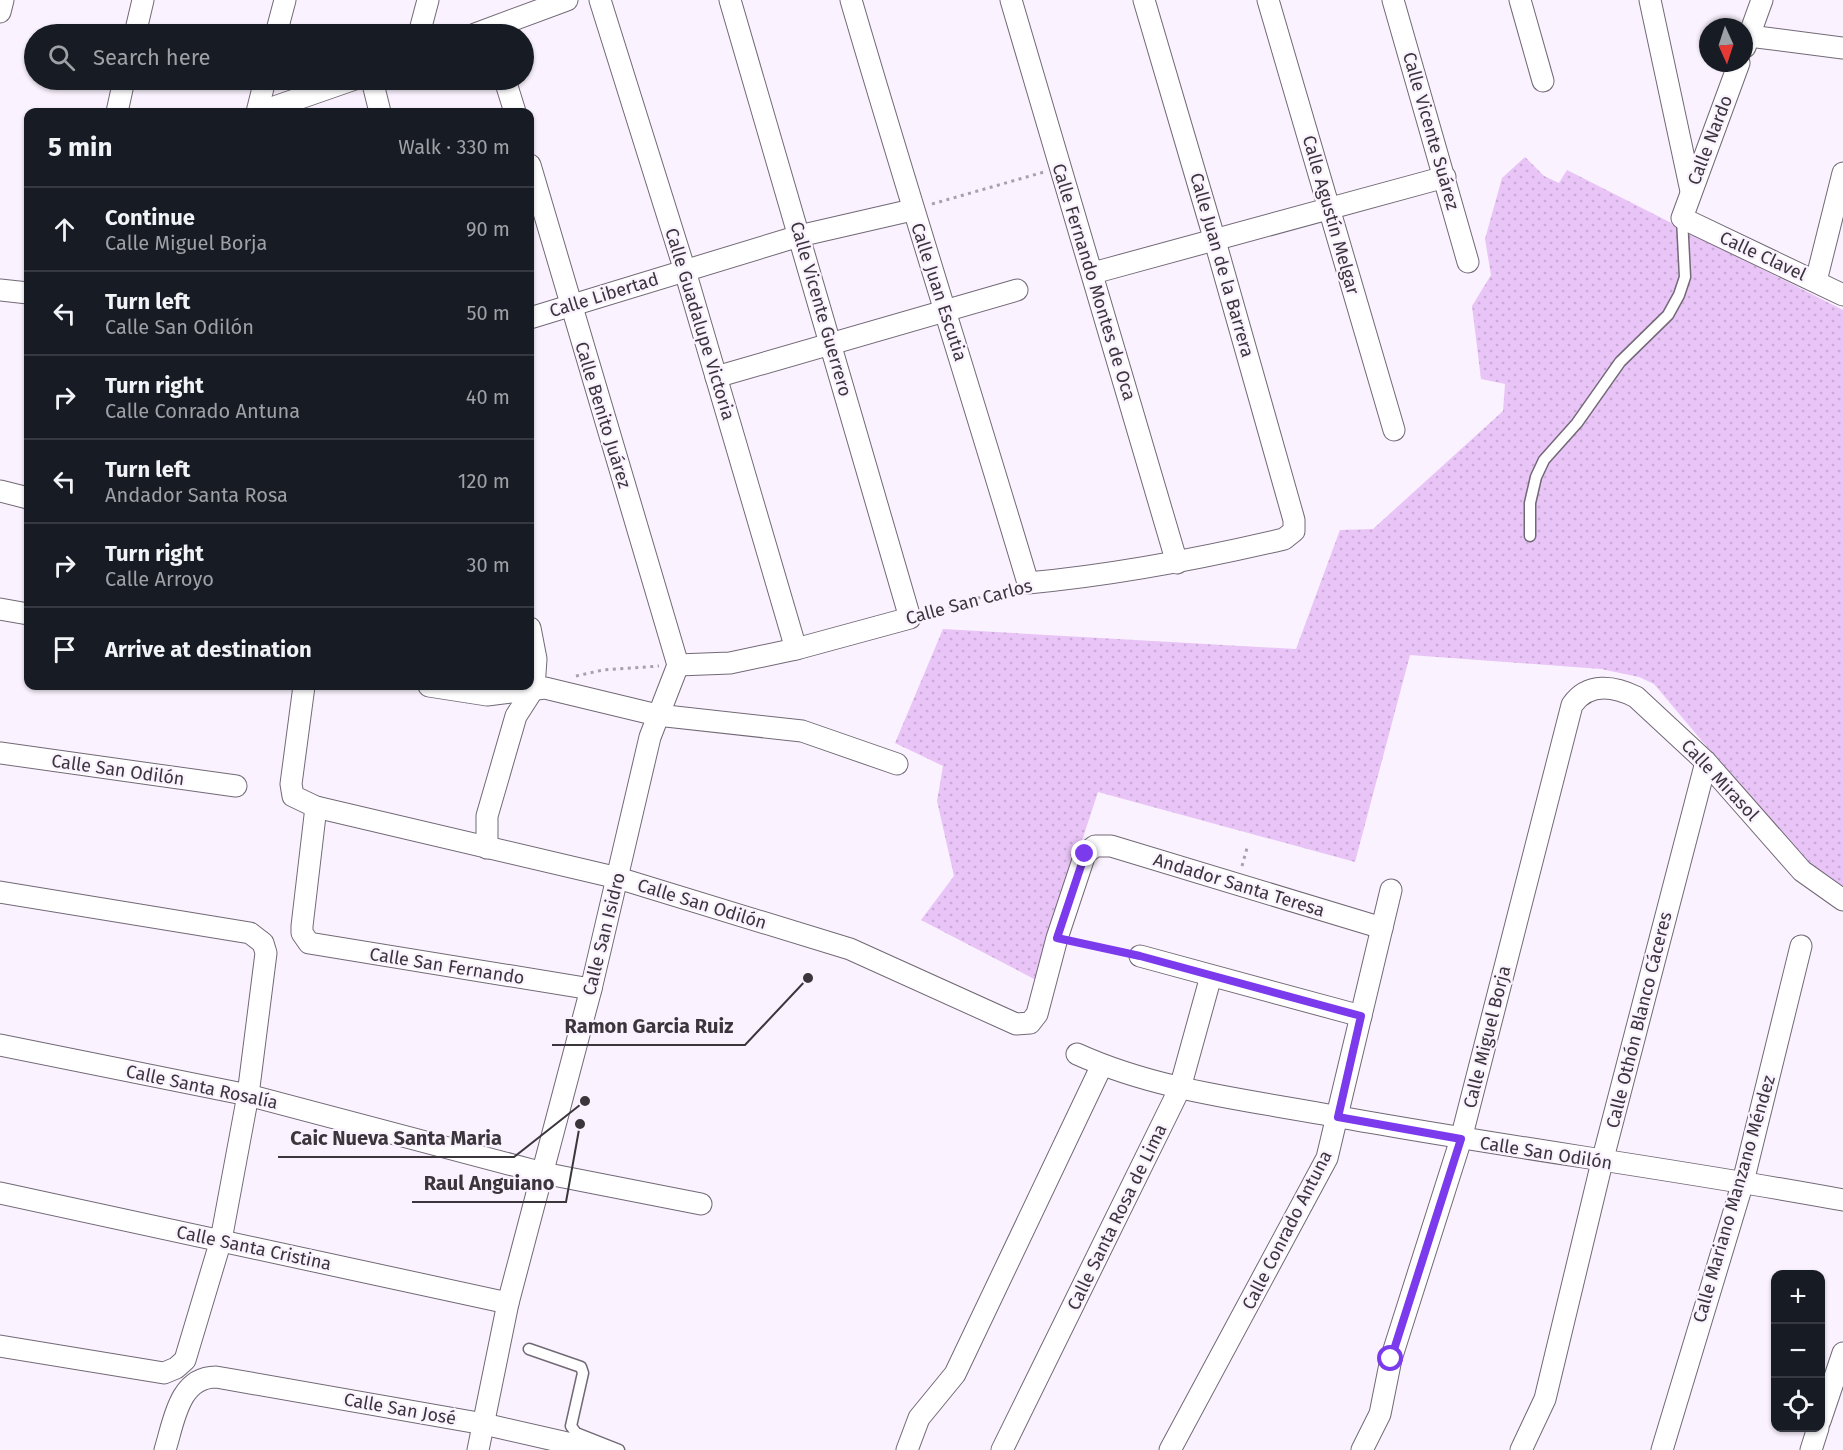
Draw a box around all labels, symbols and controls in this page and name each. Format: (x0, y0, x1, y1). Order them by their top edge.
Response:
north arrow (1699, 18, 1753, 72)
search box (24, 24, 534, 90)
icon: search (45, 41, 78, 74)
text: Search here (93, 44, 211, 71)
street label: Calle Vicente Suárez (1398, 50, 1464, 213)
street label: Calle Nardo (1683, 92, 1737, 188)
text: 5 min (48, 132, 112, 163)
street label: Calle Agustín Melgar (1298, 133, 1364, 297)
text: Walk · 330 m (398, 135, 510, 159)
street label: Calle Fernando Montes de Oca (1047, 161, 1141, 403)
street label: Calle Juan de la Barrera (1185, 170, 1259, 360)
text: Continue (105, 204, 195, 231)
icon: ahead (48, 213, 81, 246)
text: 90 m (466, 217, 510, 241)
street label: Calle Vicente Guerrero (786, 219, 856, 399)
street label: Calle Juan Escutia (906, 220, 972, 364)
street label: Calle Guadalupe Victoria (660, 225, 740, 423)
street label: Calle Clavel (1716, 226, 1810, 286)
text: Calle Miguel Borja (105, 231, 267, 255)
street label: Calle Libertad (547, 268, 661, 322)
text: Turn left (105, 288, 190, 315)
icon: left (48, 297, 81, 330)
text: 50 m (466, 301, 510, 325)
text: Calle San Odilón (105, 315, 254, 339)
street label: Calle Benito Juárez (570, 339, 636, 491)
text: Turn right (105, 372, 204, 399)
icon: right (48, 381, 81, 414)
text: 40 m (466, 385, 510, 409)
text: Calle Conrado Antuna (105, 399, 300, 423)
text: Turn left (105, 456, 190, 483)
icon: left (48, 465, 81, 498)
text: 120 m (458, 469, 510, 493)
text: Andador Santa Rosa (105, 483, 288, 507)
text: Turn right (105, 540, 204, 567)
icon: right (48, 549, 81, 582)
text: 30 m (466, 553, 510, 577)
text: Calle Arroyo (105, 567, 214, 591)
street label: Calle San Carlos (903, 575, 1035, 629)
icon: arrive (48, 633, 81, 666)
text: Arrive at destination (105, 636, 312, 663)
street label: Calle Mirasol (1677, 735, 1763, 825)
street label: Calle San Odilón (50, 750, 186, 790)
route end (1071, 840, 1097, 866)
street label: Andador Santa Teresa (1151, 848, 1327, 922)
street label: Calle San Isidro (578, 870, 630, 998)
street label: Calle San Odilón (635, 874, 769, 934)
street label: Calle Othón Blanco Cáceres (1601, 910, 1677, 1130)
street label: Calle San Fernando (368, 943, 526, 989)
street label: Calle Miguel Borja (1459, 963, 1515, 1111)
callout: Ramon Garcia Ruiz (552, 1007, 745, 1045)
text: Ramon Garcia Ruiz (565, 1014, 733, 1038)
street label: Calle Santa Rosalía (124, 1060, 280, 1114)
street label: Calle Mariano Manzano Méndez (1688, 1073, 1780, 1325)
callout: Caic Nueva Santa Maria (278, 1119, 514, 1157)
street label: Calle Santa Rosa de Lima (1062, 1120, 1172, 1314)
text: Caic Nueva Santa Maria (290, 1126, 502, 1150)
street label: Calle San Odilón (1478, 1132, 1614, 1174)
street label: Calle Conrado Antuna (1237, 1147, 1337, 1313)
callout: Raul Anguiano (412, 1164, 566, 1202)
text: Raul Anguiano (424, 1171, 555, 1195)
street label: Calle Santa Cristina (175, 1221, 333, 1275)
map controls (1771, 1270, 1825, 1432)
button: + (1771, 1270, 1825, 1324)
button: − (1771, 1324, 1825, 1378)
route start (1377, 1345, 1403, 1371)
button: locate (1771, 1378, 1825, 1432)
street label: Calle San José (342, 1388, 458, 1430)

